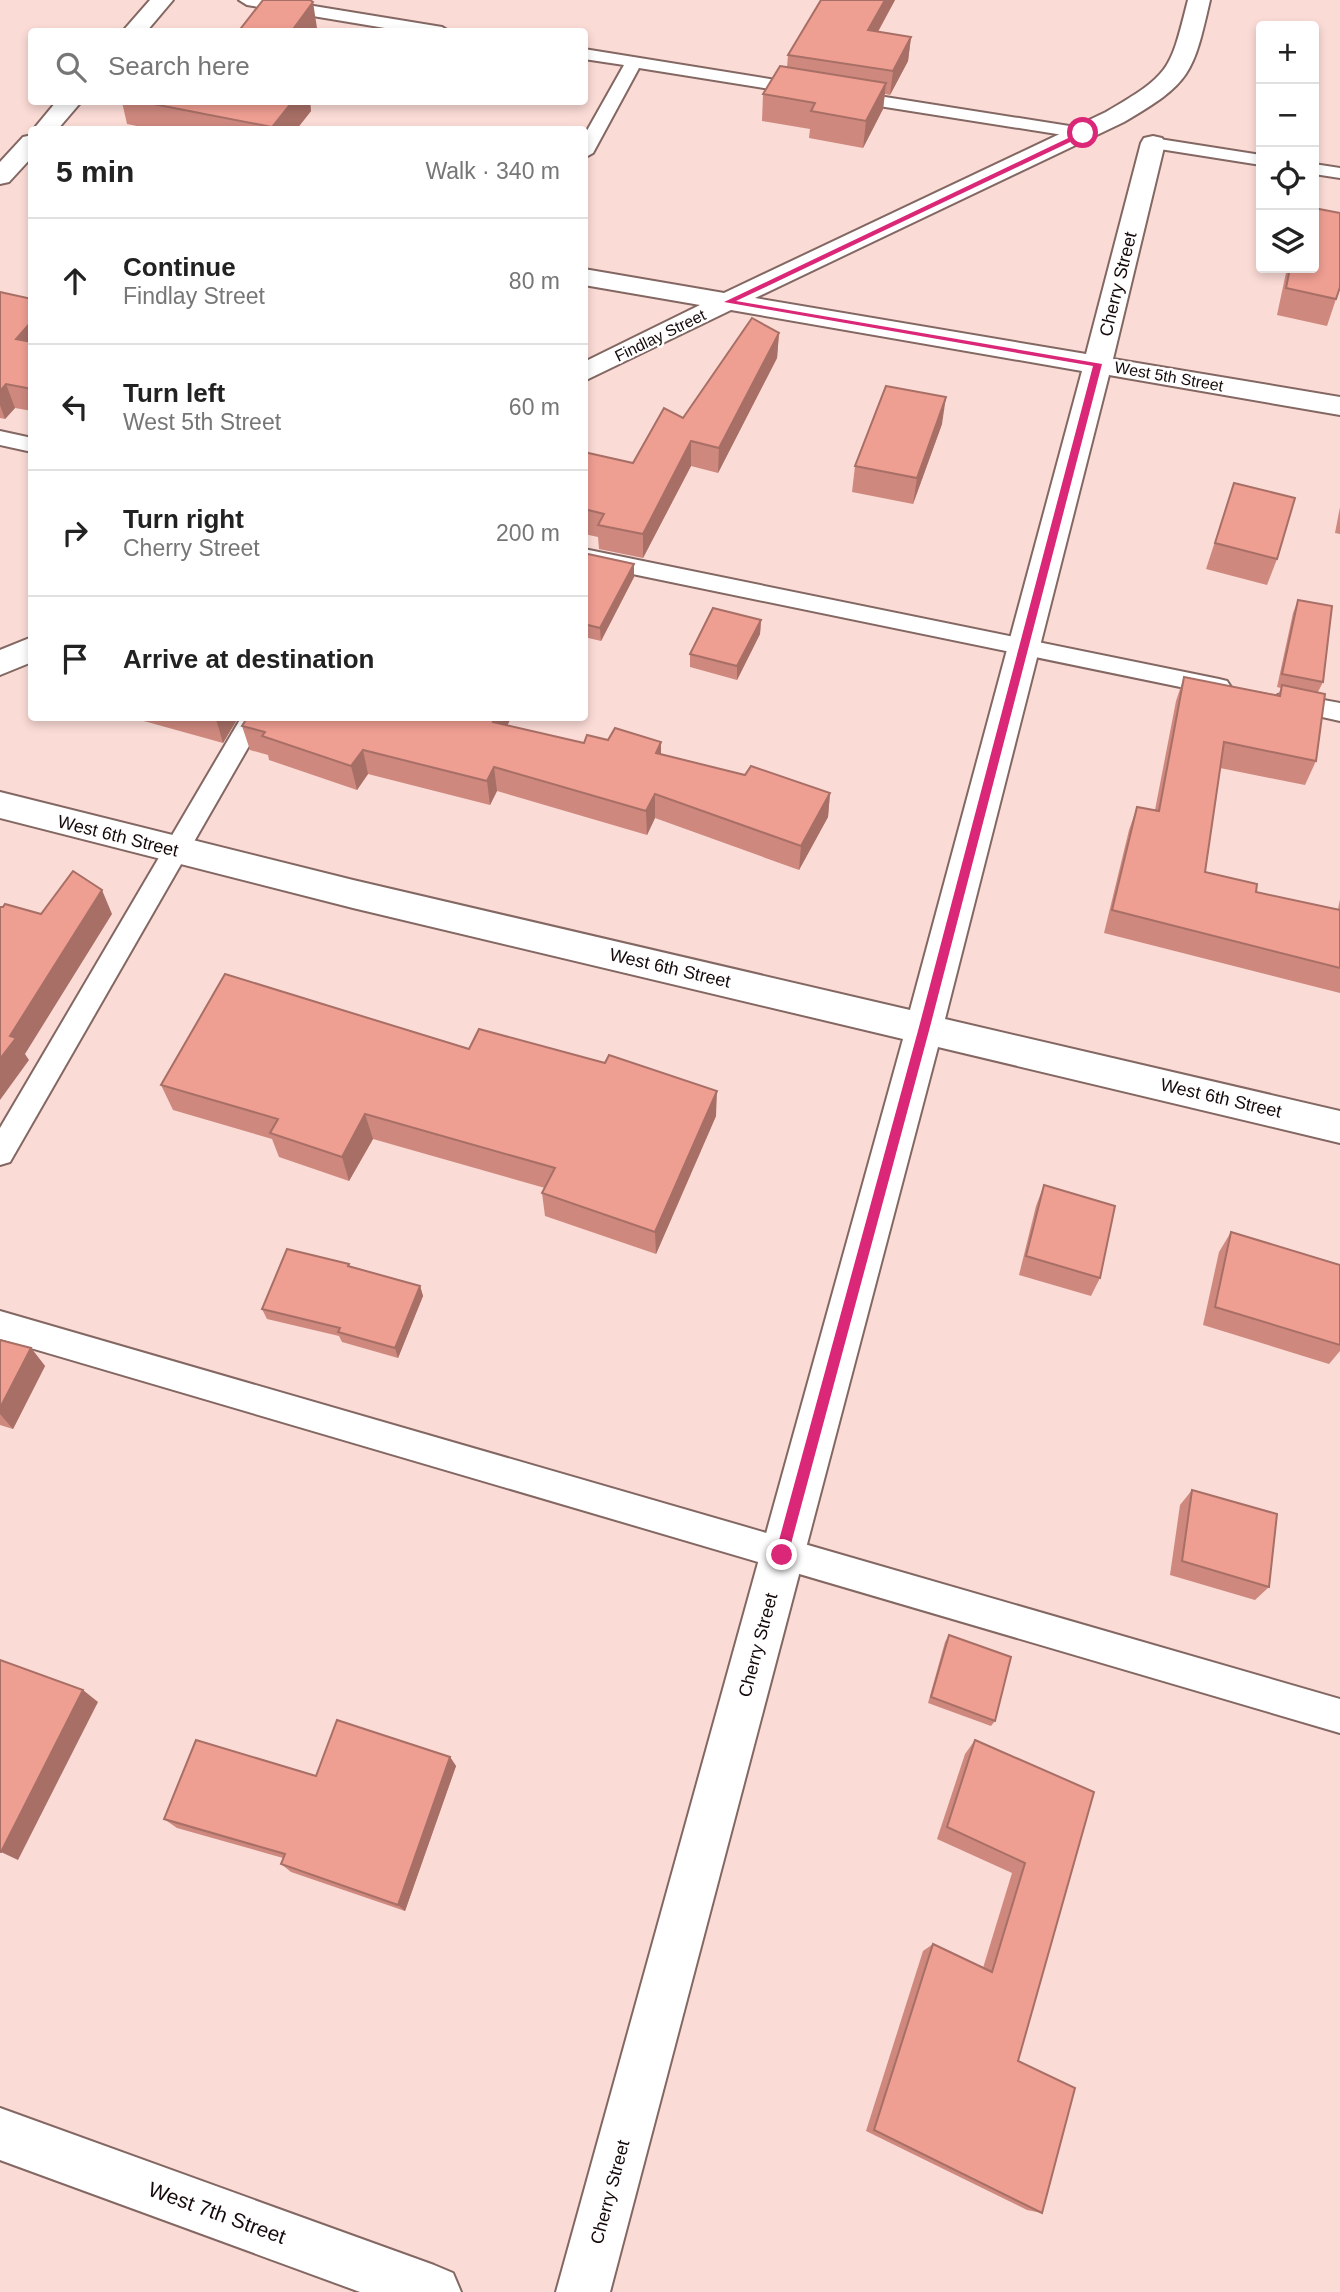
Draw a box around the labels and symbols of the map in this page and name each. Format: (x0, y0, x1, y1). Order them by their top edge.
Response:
route start (1067, 117, 1098, 148)
street label: Cherry Street (1095, 230, 1141, 338)
street label: Findlay Street (612, 306, 709, 365)
street label: West 5th Street (1113, 359, 1225, 395)
street label: West 6th Street (56, 811, 180, 861)
street label: West 6th Street (607, 944, 733, 992)
street label: West 6th Street (1158, 1074, 1284, 1122)
route end (766, 1539, 797, 1570)
street label: Cherry Street (734, 1591, 782, 1699)
street label: Cherry Street (586, 2138, 634, 2246)
street label: West 7th Street (145, 2177, 289, 2248)

